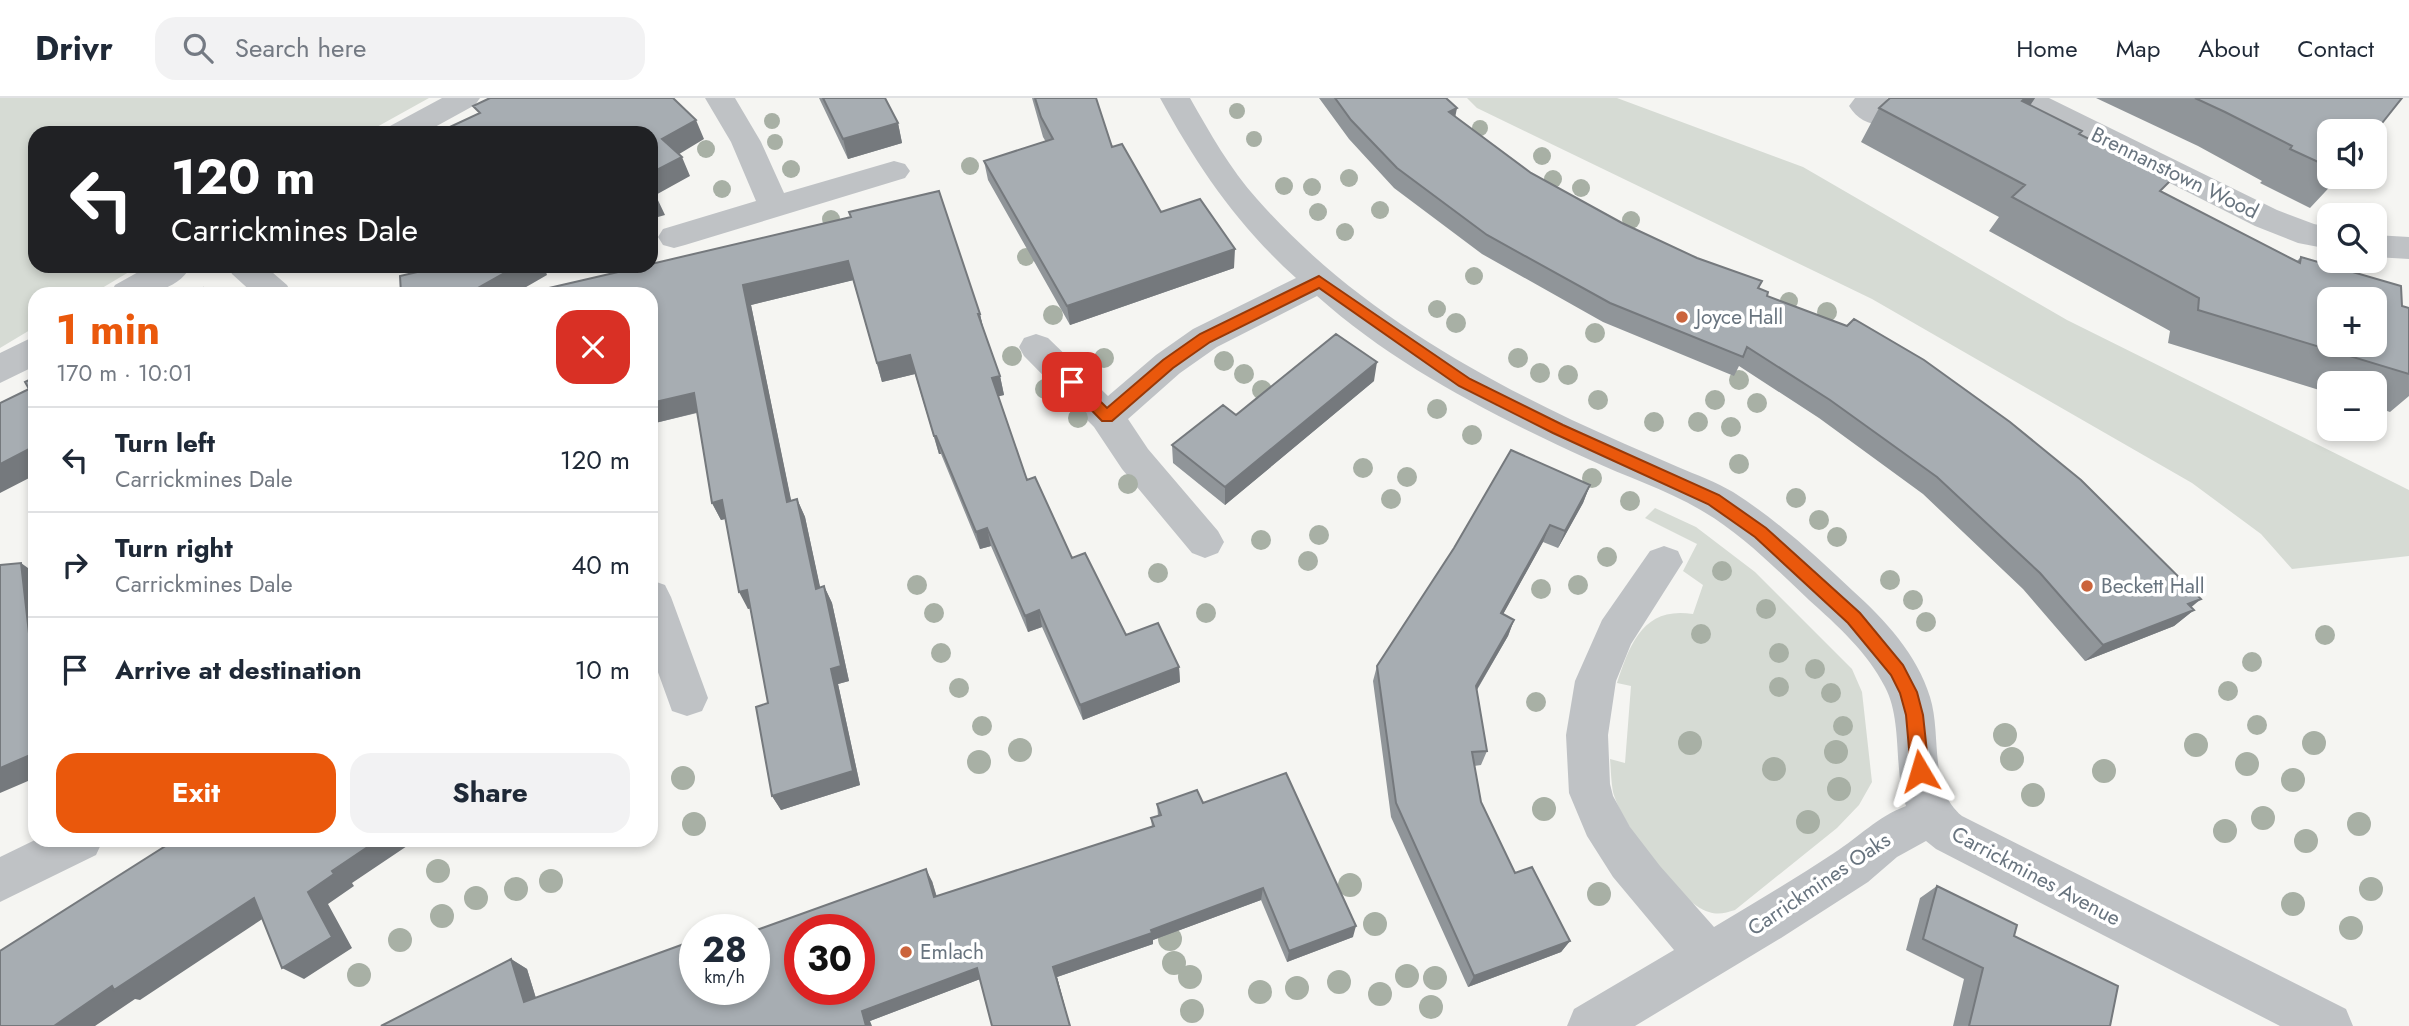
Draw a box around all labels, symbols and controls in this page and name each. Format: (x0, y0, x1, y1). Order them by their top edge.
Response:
search box (155, 17, 645, 80)
text: Drivr (35, 25, 113, 72)
icon: search (179, 29, 217, 67)
text: Search here (235, 29, 366, 67)
text: Home (2016, 31, 2078, 66)
text: Map (2116, 31, 2160, 66)
text: About (2198, 31, 2259, 66)
text: Contact (2297, 31, 2374, 66)
street label: Brennanstown Wood (2086, 119, 2264, 227)
map controls (2317, 119, 2387, 441)
button: sound (2317, 119, 2387, 189)
text: 120 m (171, 142, 315, 212)
icon: left (56, 154, 147, 245)
button: search (2317, 203, 2387, 273)
text: Carrickmines Dale (171, 207, 418, 253)
button: + (2317, 287, 2387, 357)
text: 1 min (56, 299, 160, 360)
place label: Joyce Hall (1693, 302, 1783, 332)
marker: Joyce Hall (1674, 309, 1690, 325)
button: close (556, 310, 630, 384)
pin (1042, 352, 1102, 412)
text: 170 m · 10:01 (56, 356, 193, 390)
icon: arrive (1053, 363, 1091, 401)
button: − (2317, 371, 2387, 441)
text: Turn left (115, 424, 215, 462)
icon: left (56, 441, 94, 479)
text: 120 m (560, 441, 630, 479)
text: Carrickmines Dale (115, 462, 293, 496)
text: Turn right (115, 529, 233, 567)
icon: right (56, 546, 94, 584)
text: 40 m (571, 546, 630, 584)
text: Carrickmines Dale (115, 567, 293, 601)
place label: Beckett Hall (2101, 571, 2204, 601)
marker: Beckett Hall (2079, 578, 2095, 594)
icon: arrive (56, 651, 94, 689)
text: Arrive at destination (115, 651, 362, 689)
text: 10 m (575, 651, 630, 689)
position arrow (1883, 734, 1957, 808)
button: Exit (56, 753, 336, 833)
button: Share (350, 753, 630, 833)
street label: Carrickmines Avenue (1946, 819, 2126, 933)
street label: Carrickmines Oaks (1742, 825, 1896, 943)
speed limit sign: 30 (784, 914, 875, 1005)
text: 28 (702, 925, 747, 975)
place label: Emlach (920, 937, 984, 967)
marker: Emlach (898, 944, 914, 960)
text: km/h (704, 964, 745, 990)

